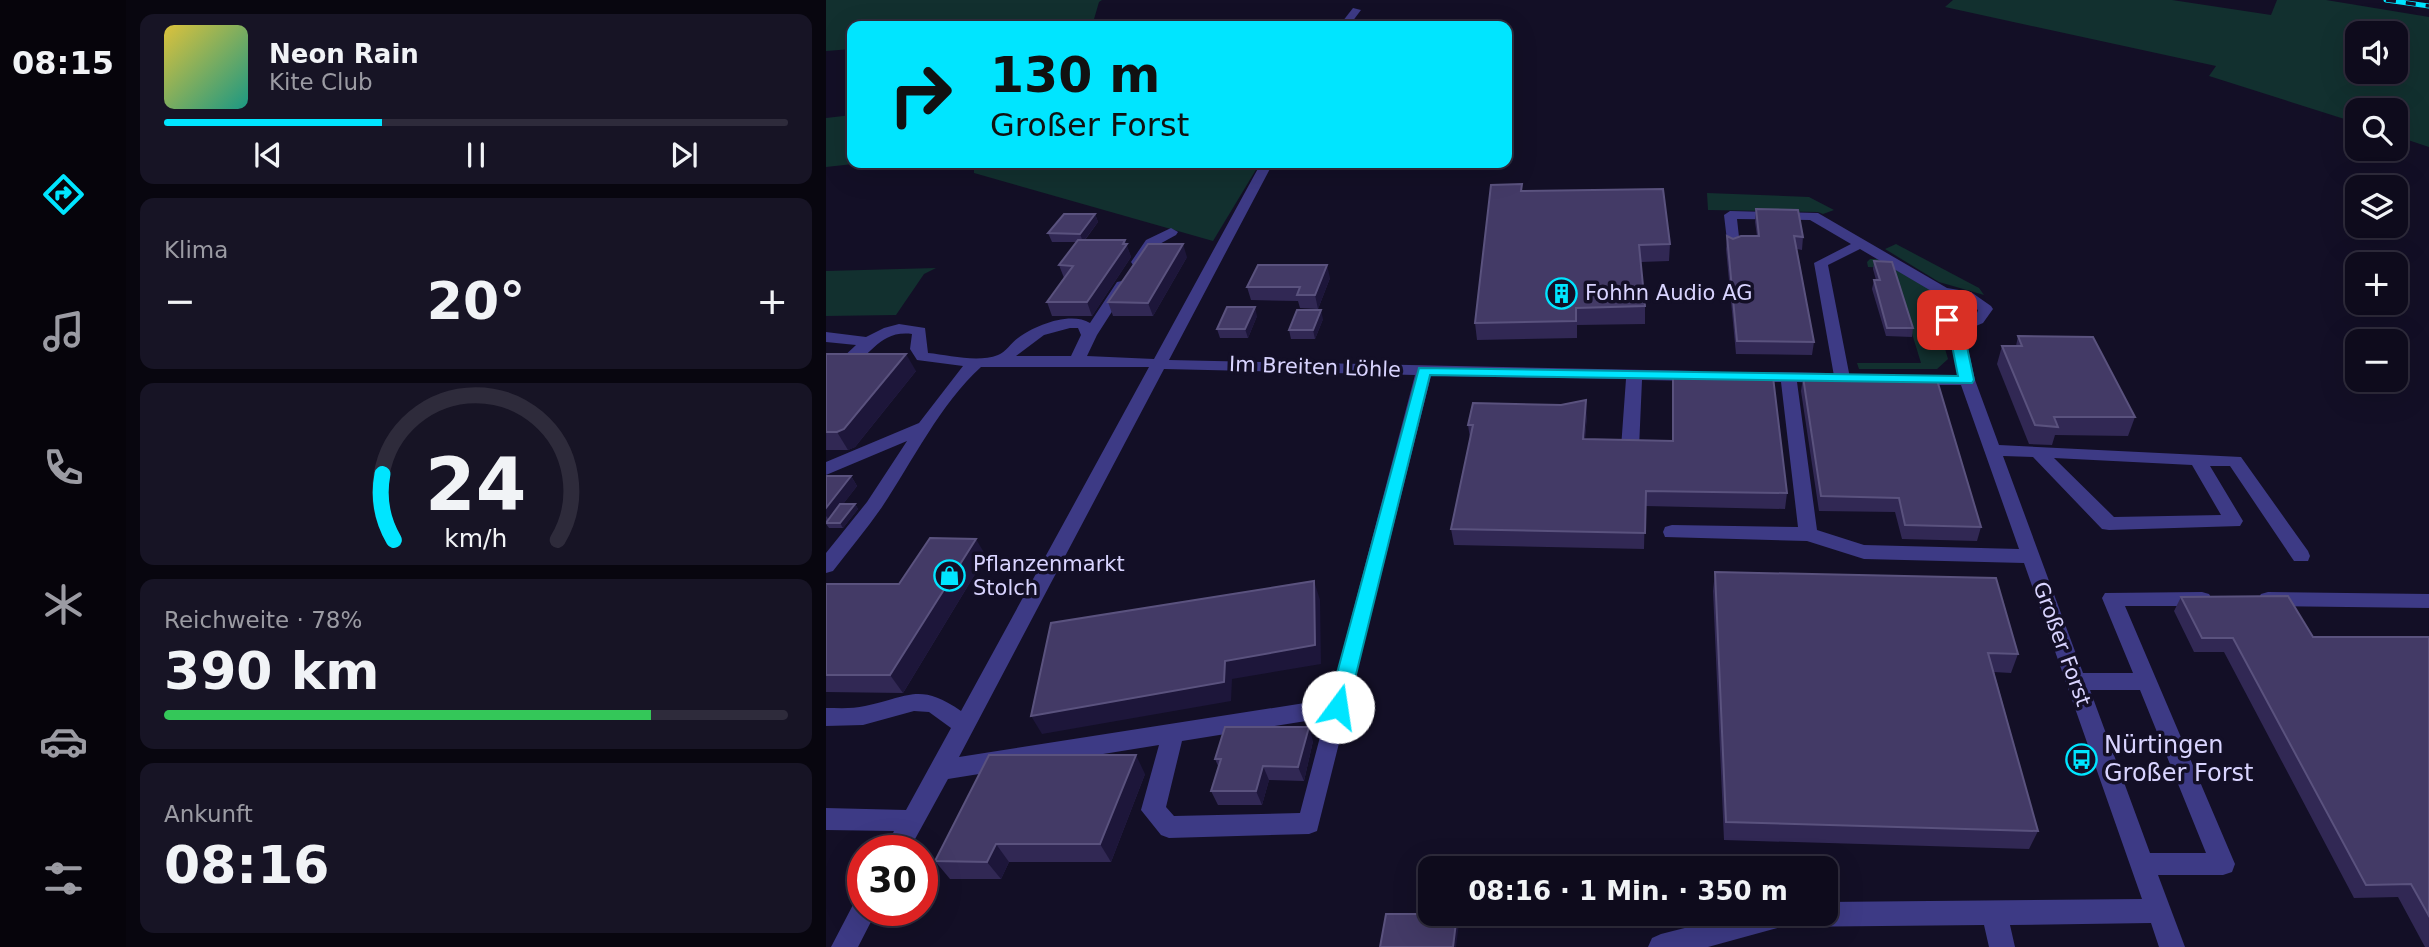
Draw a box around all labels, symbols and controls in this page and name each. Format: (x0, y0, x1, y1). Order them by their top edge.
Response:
map controls (2345, 21, 2408, 392)
button: sound (2345, 21, 2408, 84)
text: Neon Rain (269, 39, 419, 69)
text: 08:15 (12, 44, 114, 82)
text: 130 m (990, 47, 1160, 104)
icon: right (875, 49, 966, 140)
text: Kite Club (269, 69, 373, 95)
button: search (2345, 98, 2408, 161)
text: Großer Forst (990, 106, 1189, 144)
icon: previous (249, 136, 287, 174)
icon: pause (457, 136, 495, 174)
icon: next (665, 136, 703, 174)
icon: directions (39, 170, 88, 219)
button: layers (2345, 175, 2408, 238)
text: Klima (164, 237, 228, 263)
button: + (2345, 252, 2408, 315)
text: 20° (427, 271, 525, 331)
building icon: Fohhn Audio AG (1545, 276, 1579, 310)
text: − (164, 279, 196, 323)
text: + (756, 279, 788, 323)
place label: Fohhn Audio AG (1585, 281, 1752, 305)
pin (1917, 290, 1977, 350)
icon: arrive (1928, 301, 1966, 339)
icon: music (39, 307, 88, 356)
button: − (2345, 329, 2408, 392)
street label: Im Breiten Löhle (1229, 352, 1401, 382)
text: 24 (425, 442, 527, 527)
icon: phone (39, 443, 88, 492)
text: km/h (444, 523, 508, 552)
place label: Pflanzenmarkt Stolch (973, 552, 1125, 600)
shop icon: Pflanzenmarkt Stolch (933, 559, 967, 593)
street label: Großer Forst (2028, 578, 2096, 710)
icon: climate (39, 580, 88, 629)
text: Reichweite · 78% (164, 607, 362, 633)
text: 390 km (164, 641, 379, 701)
position arrow (1301, 670, 1375, 744)
icon: car (39, 717, 88, 766)
place label: Nürtingen Großer Forst (2104, 731, 2253, 787)
bus stop icon: Nürtingen Großer Forst (2064, 742, 2098, 776)
text: Ankunft (164, 801, 253, 827)
text: 08:16 (164, 835, 330, 895)
speed limit sign: 30 (847, 835, 938, 926)
icon: filters (39, 854, 88, 903)
text: 08:16 · 1 Min. · 350 m (1468, 876, 1788, 906)

